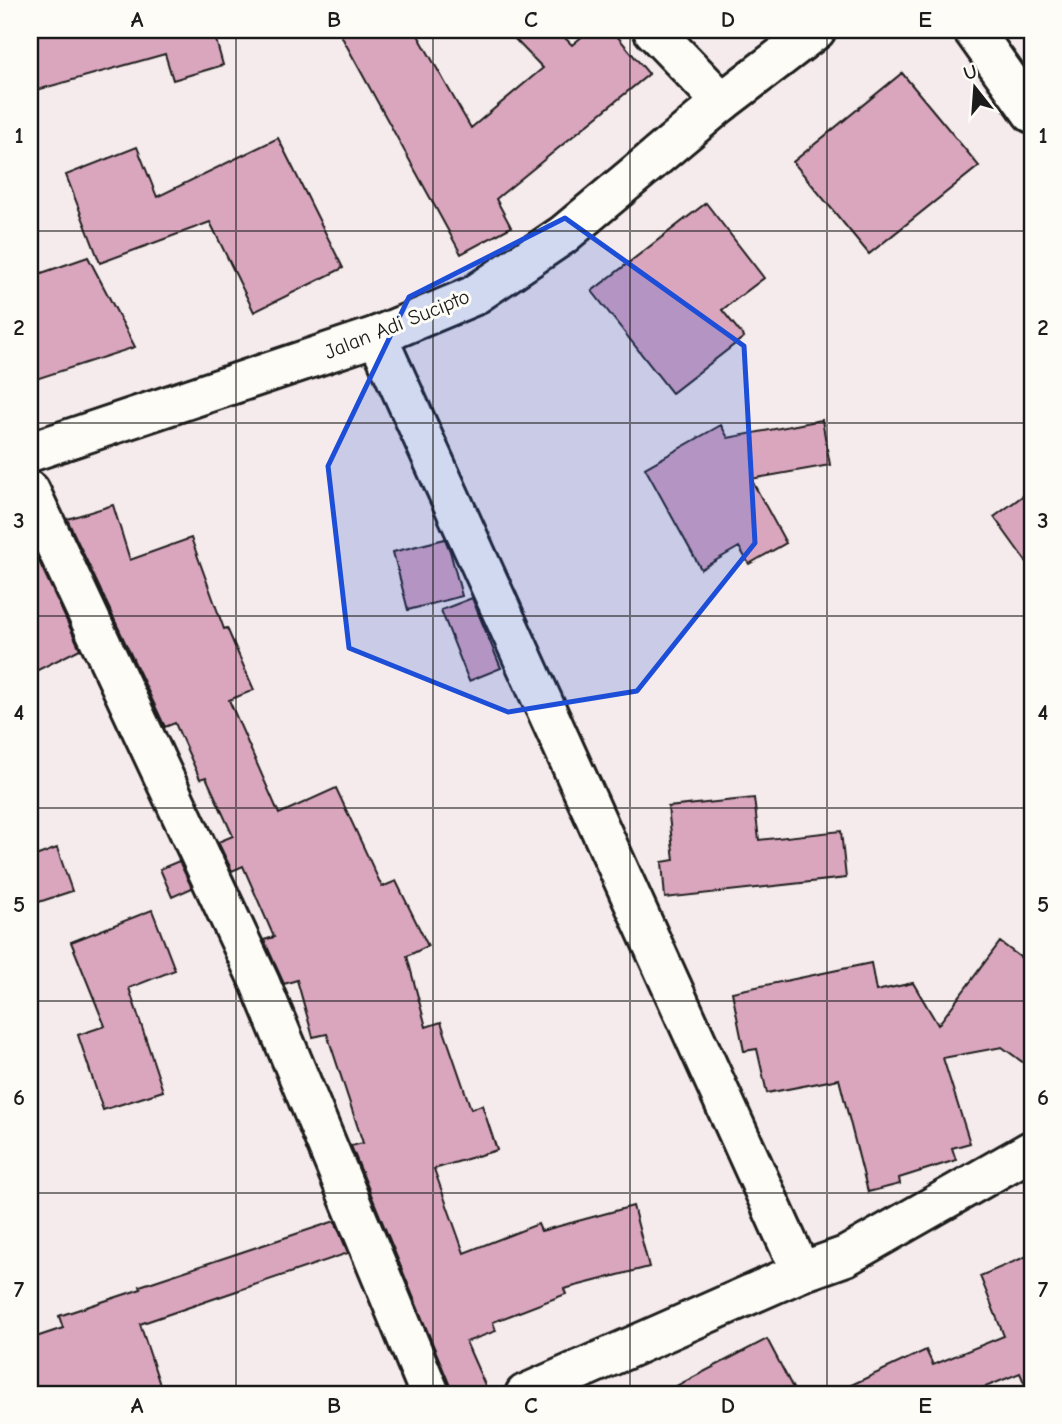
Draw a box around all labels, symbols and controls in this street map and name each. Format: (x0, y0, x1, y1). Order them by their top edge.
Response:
text: A (131, 6, 144, 33)
text: B (327, 6, 341, 33)
text: C (524, 6, 538, 33)
text: D (721, 6, 735, 33)
text: E (918, 6, 932, 33)
north arrow (940, 52, 1010, 122)
text: U (961, 60, 980, 85)
text: 1 (14, 122, 24, 149)
text: 1 (1038, 122, 1048, 149)
street label: Jalan Adi Sucipto (321, 284, 473, 364)
text: 2 (13, 314, 25, 341)
text: 2 (1037, 314, 1049, 341)
text: 3 (13, 507, 25, 534)
text: 3 (1037, 507, 1049, 534)
text: 4 (14, 699, 25, 726)
text: 4 (1038, 699, 1049, 726)
text: 5 (13, 891, 25, 918)
text: 5 (1037, 891, 1049, 918)
text: 6 (13, 1084, 25, 1111)
text: 6 (1037, 1084, 1049, 1111)
text: 7 (14, 1276, 25, 1303)
text: 7 (1038, 1276, 1049, 1303)
text: A (131, 1392, 144, 1419)
text: B (327, 1392, 341, 1419)
text: C (524, 1392, 538, 1419)
text: D (721, 1392, 735, 1419)
text: E (918, 1392, 932, 1419)

